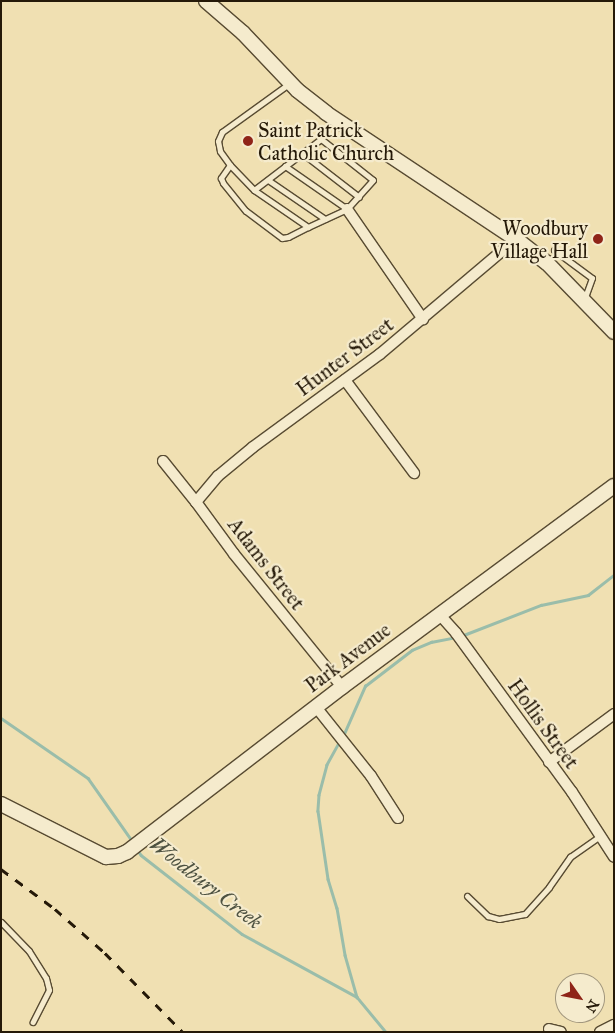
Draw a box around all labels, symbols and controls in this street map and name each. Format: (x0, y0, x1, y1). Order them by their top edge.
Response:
place label: Saint Patrick Catholic Church (258, 118, 394, 165)
marker: Saint Patrick Catholic Church (242, 135, 254, 147)
place label: Woodbury Village Hall (491, 216, 588, 263)
marker: Woodbury Village Hall (592, 233, 604, 245)
street label: Hunter Street (292, 313, 398, 401)
street label: Adams Street (223, 513, 309, 615)
street label: Park Avenue (301, 618, 395, 698)
street label: Hollis Street (502, 675, 584, 773)
water label: Woodbury Creek (145, 832, 267, 934)
north arrow (555, 973, 605, 1023)
text: N (582, 996, 603, 1016)

